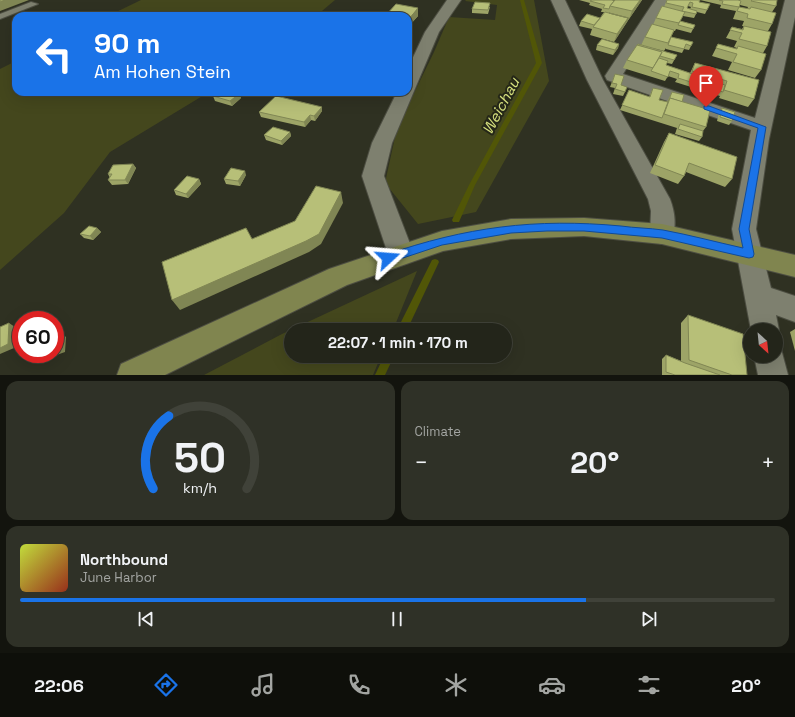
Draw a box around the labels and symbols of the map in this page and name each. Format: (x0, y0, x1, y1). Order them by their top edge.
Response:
pin (689, 66, 723, 107)
water label: Weichau (478, 74, 524, 137)
position arrow (367, 237, 409, 279)
speed limit sign: 60 (12, 311, 64, 363)
north arrow (743, 323, 783, 363)

